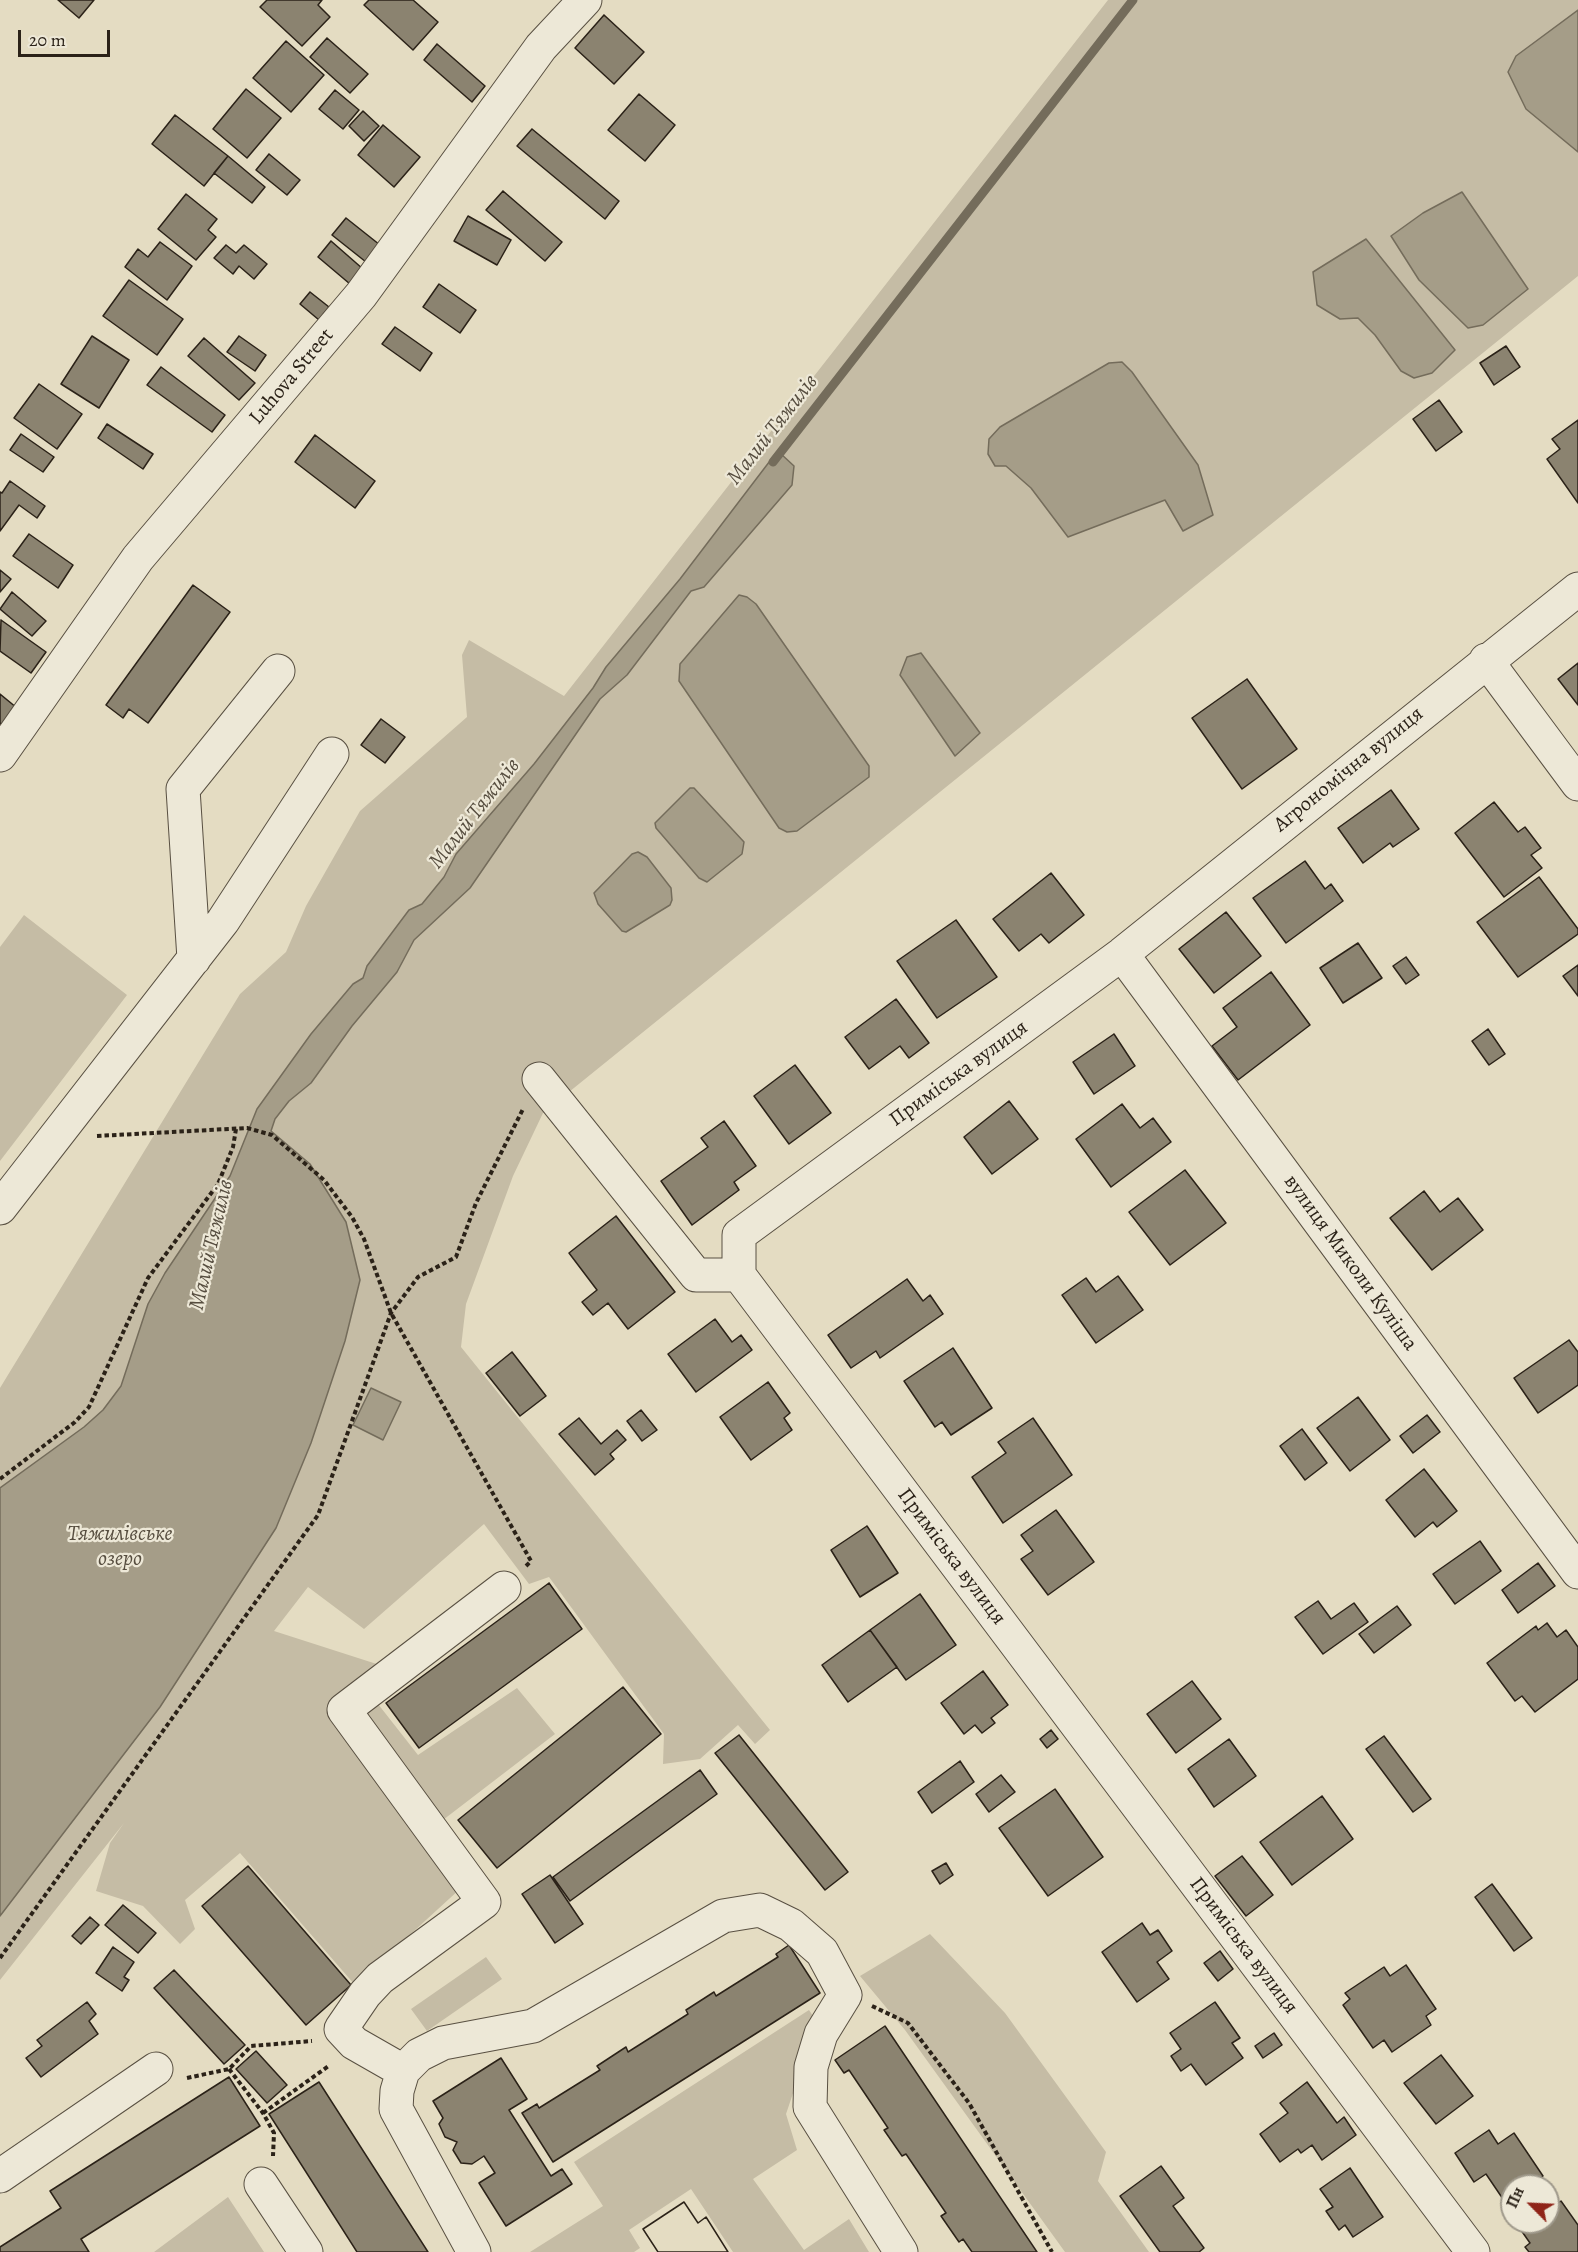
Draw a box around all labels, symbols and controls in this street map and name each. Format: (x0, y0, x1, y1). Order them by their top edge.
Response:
scale bar (21, 18, 112, 56)
text: 20 m (29, 28, 66, 52)
street label: Luhova Street (244, 324, 340, 430)
water label: Малий Тяжилів (722, 370, 824, 490)
street label: Агрономічна вулиця (1269, 702, 1429, 838)
water label: Малий Тяжилів (424, 754, 526, 874)
street label: Приміська вулиця (885, 1015, 1033, 1133)
street label: вулиця Миколи Куліша (1278, 1170, 1422, 1356)
water label: Малий Тяжилів (184, 1177, 240, 1313)
street label: Приміська вулиця (891, 1484, 1011, 1630)
water label: Тяжилівське озеро (68, 1522, 172, 1574)
street label: Приміська вулиця (1183, 1873, 1303, 2019)
north arrow (1500, 2174, 1560, 2234)
text: Пн (1501, 2183, 1530, 2212)

